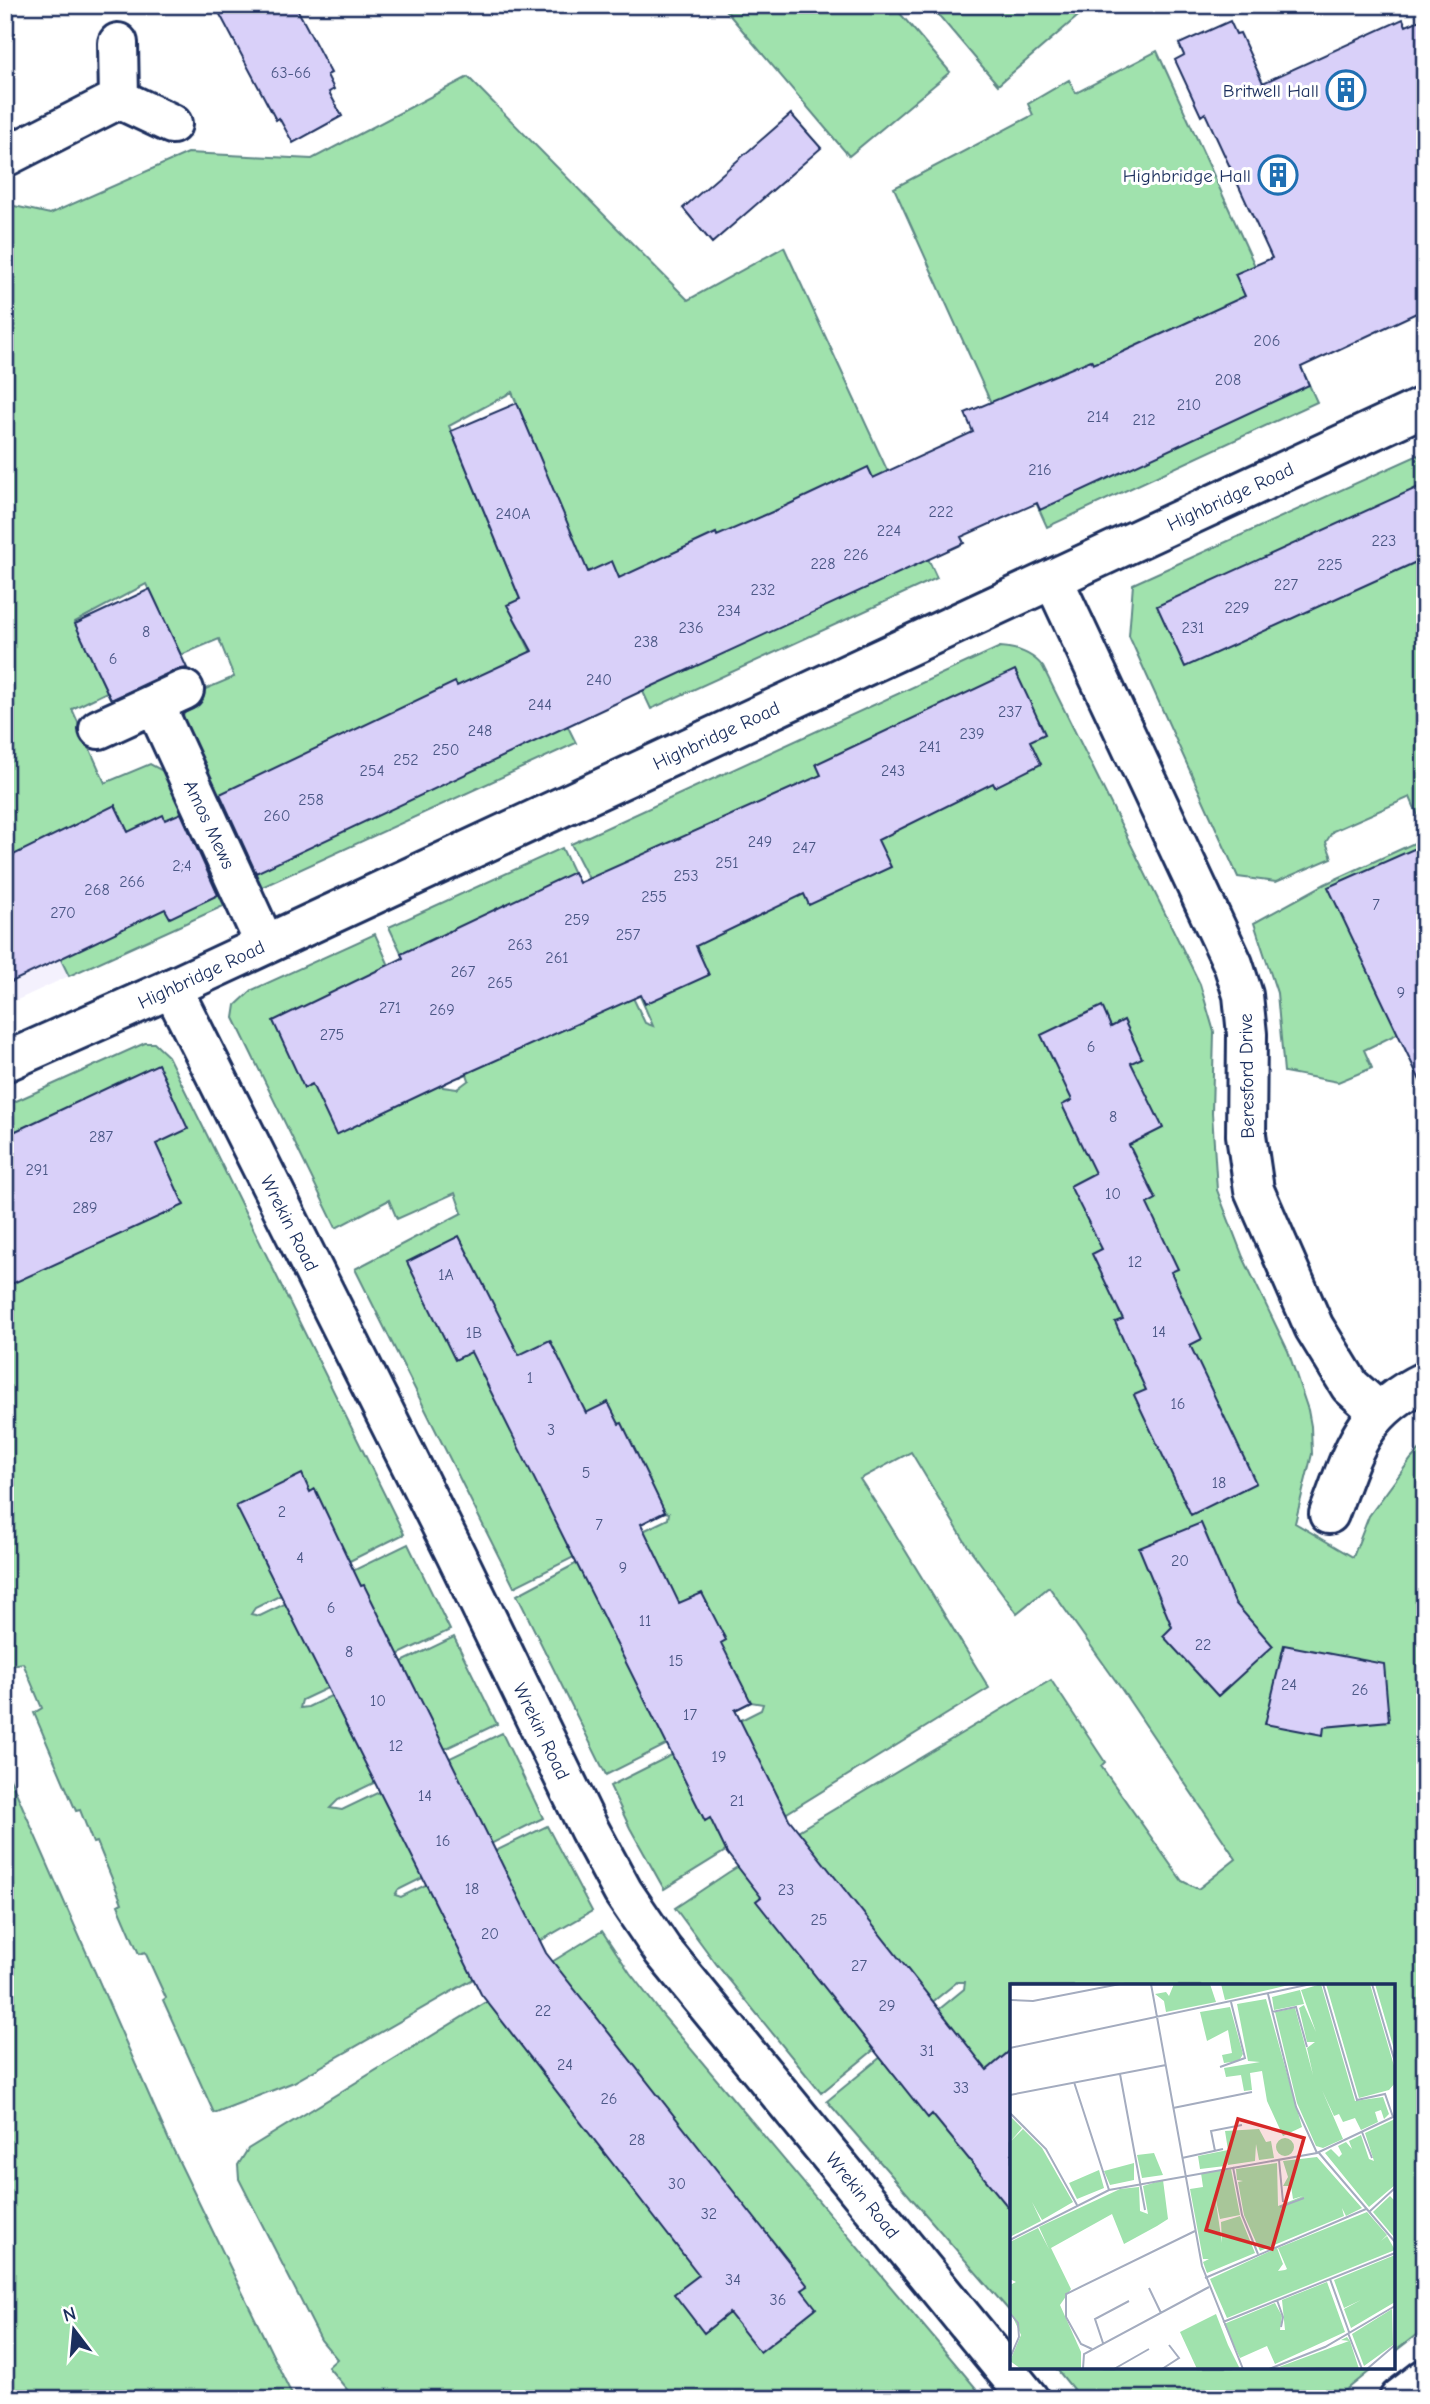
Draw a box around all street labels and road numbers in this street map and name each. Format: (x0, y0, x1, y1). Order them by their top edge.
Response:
street label: Highbridge Road (1164, 458, 1297, 536)
street label: Highbridge Road (650, 697, 783, 775)
street label: Amos Mews (179, 776, 239, 872)
street label: Highbridge Road (135, 936, 268, 1014)
street label: Beresford Drive (1235, 1013, 1259, 1139)
street label: Wrekin Road (256, 1172, 323, 1275)
street label: Wrekin Road (508, 1680, 574, 1783)
street label: Wrekin Road (821, 2148, 904, 2243)

